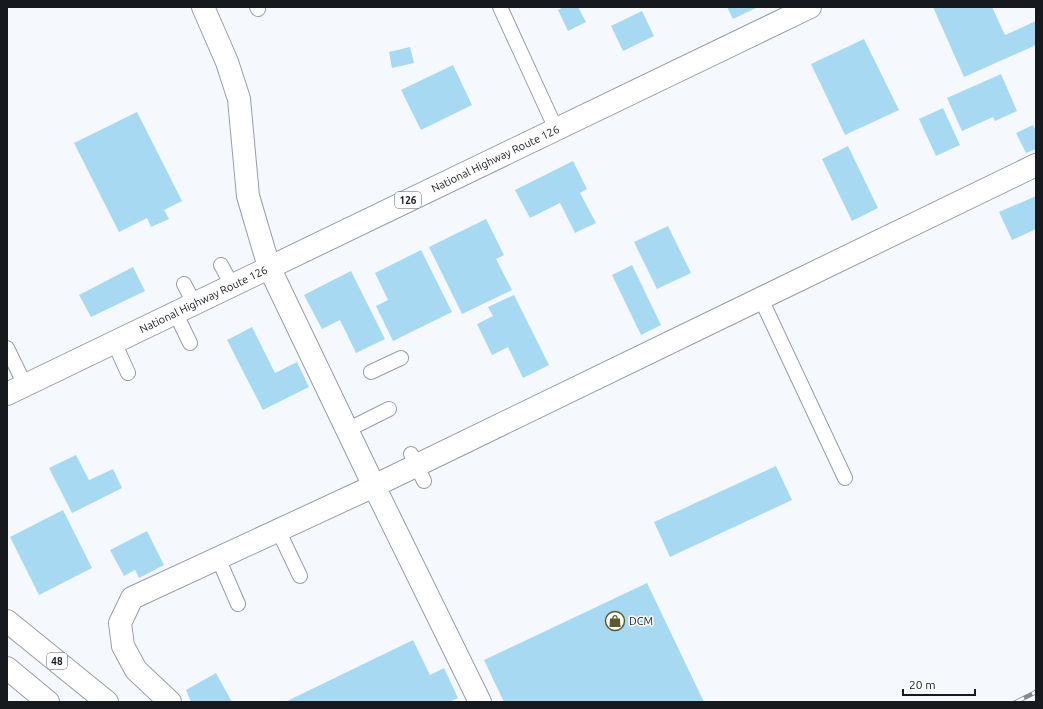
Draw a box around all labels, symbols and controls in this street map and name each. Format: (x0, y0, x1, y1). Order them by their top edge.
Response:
street label: National Highway Route 126 (429, 123, 561, 195)
road number: 126 (395, 192, 421, 208)
street label: National Highway Route 126 (138, 263, 269, 335)
shop icon: DCM (604, 610, 626, 632)
place label: DCM (629, 615, 653, 627)
road number: 48 (47, 653, 67, 669)
scale bar (903, 671, 975, 697)
text: 20 m (909, 678, 936, 691)

